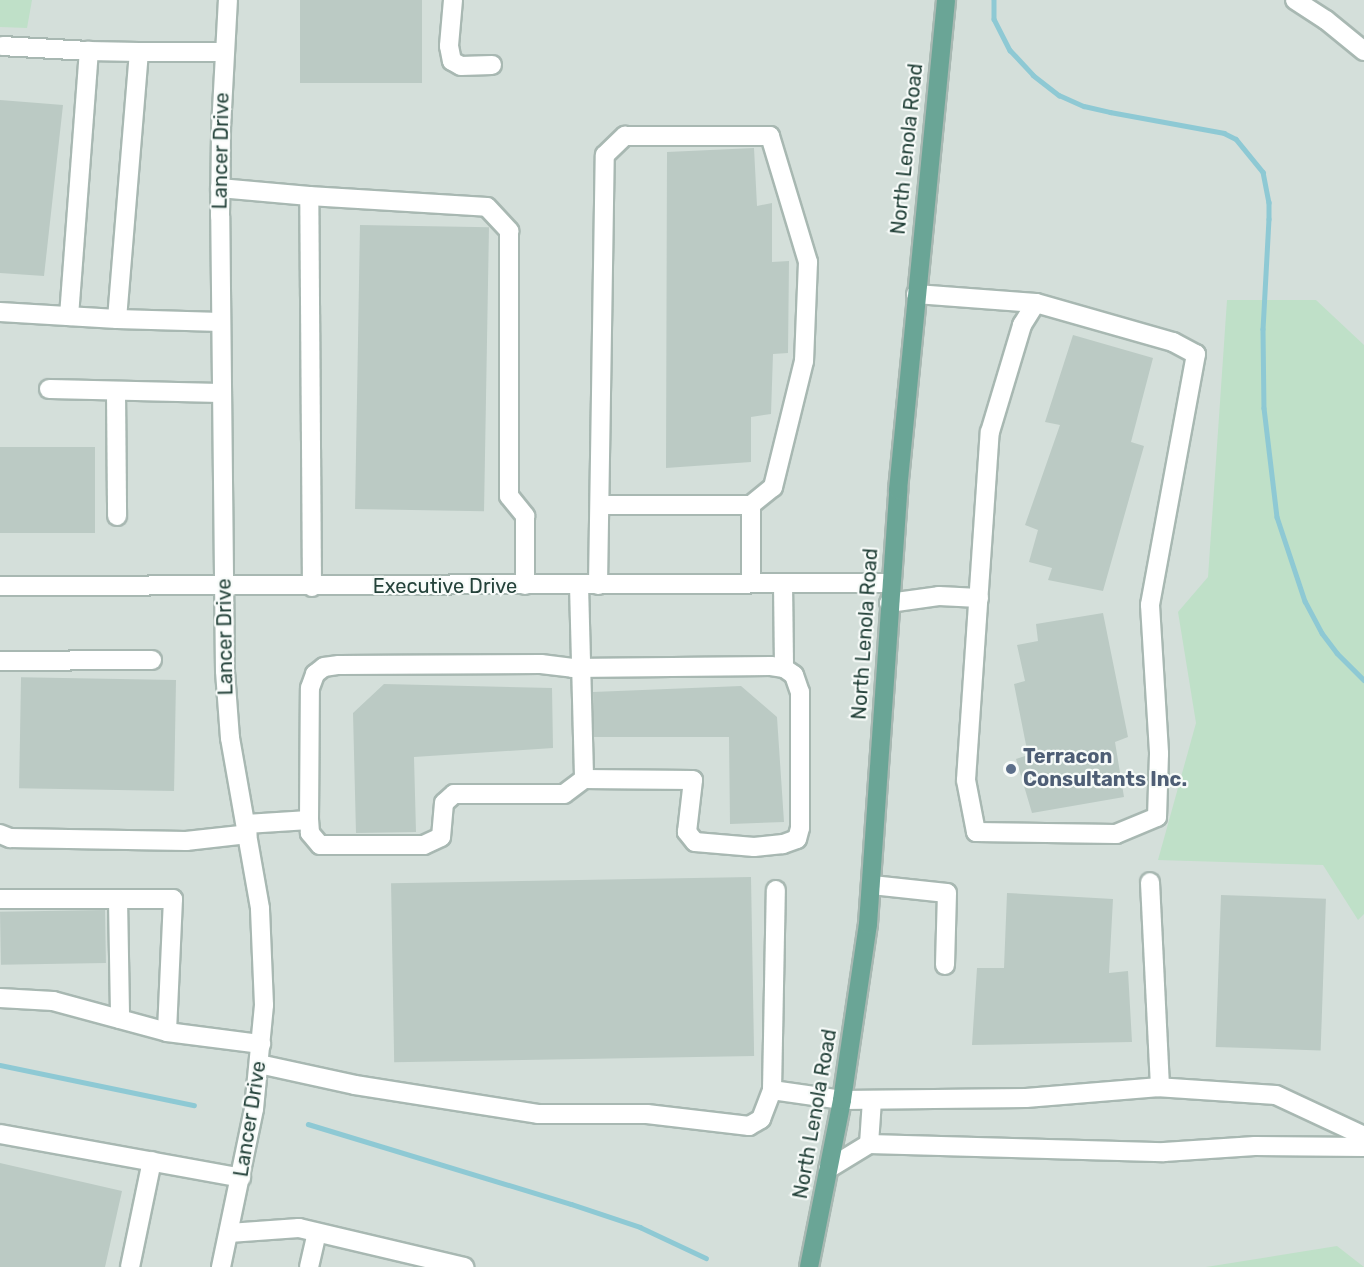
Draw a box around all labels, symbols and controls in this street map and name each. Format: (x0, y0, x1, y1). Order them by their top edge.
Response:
street label: North Lenola Road (886, 62, 928, 236)
street label: Lancer Drive (208, 92, 234, 210)
street label: North Lenola Road (847, 547, 883, 721)
street label: Executive Drive (373, 574, 517, 598)
street label: Lancer Drive (212, 578, 238, 696)
place label: Terracon Consultants Inc. (1023, 745, 1187, 792)
marker: Terracon Consultants Inc. (1004, 762, 1018, 776)
street label: North Lenola Road (788, 1027, 842, 1201)
street label: Lancer Drive (229, 1059, 271, 1179)

